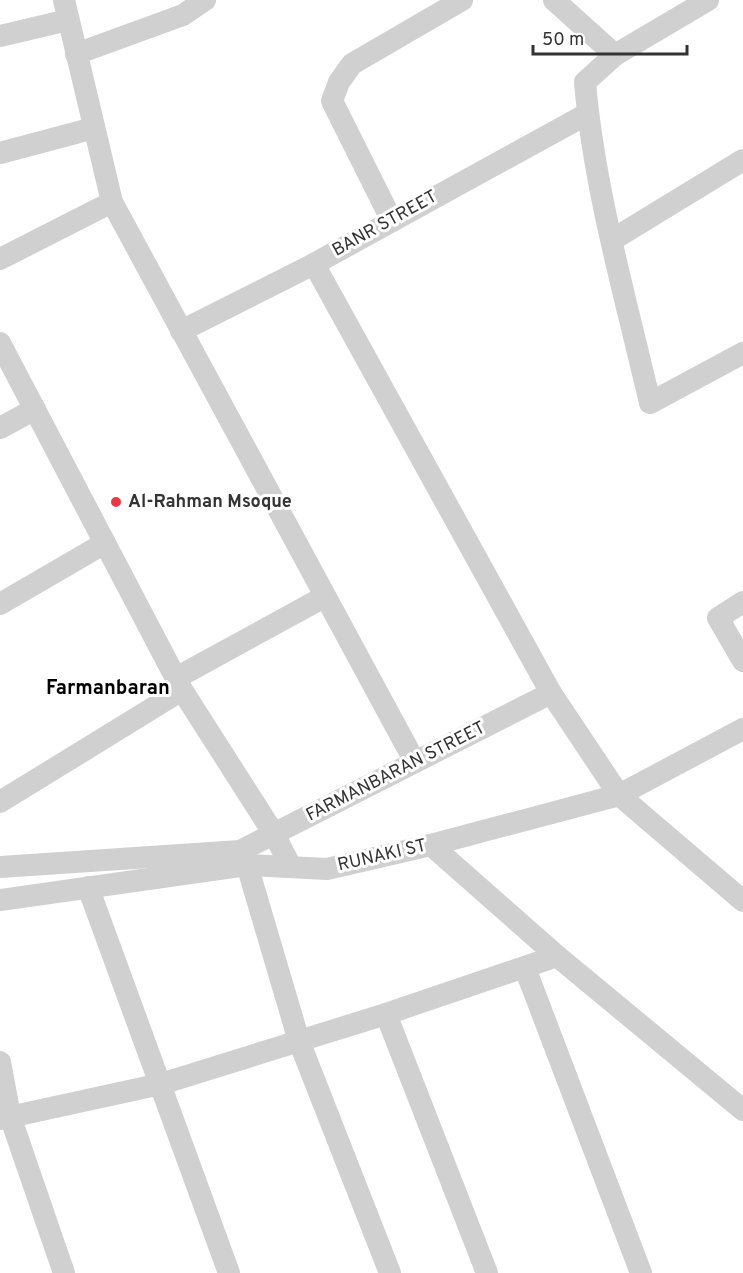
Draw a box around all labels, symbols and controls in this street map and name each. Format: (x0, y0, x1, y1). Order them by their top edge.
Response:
scale bar (533, 18, 688, 56)
text: 50 m (542, 29, 584, 52)
street label: BANR STREET (328, 186, 442, 262)
place label: Al-Rahman Msoque (128, 491, 292, 514)
marker: Al-Rahman Msoque (109, 495, 123, 509)
district label: Farmanbaran (46, 676, 170, 702)
street label: FARMANBARAN STREET (302, 717, 490, 827)
street label: RUNAKI ST (335, 835, 429, 877)

